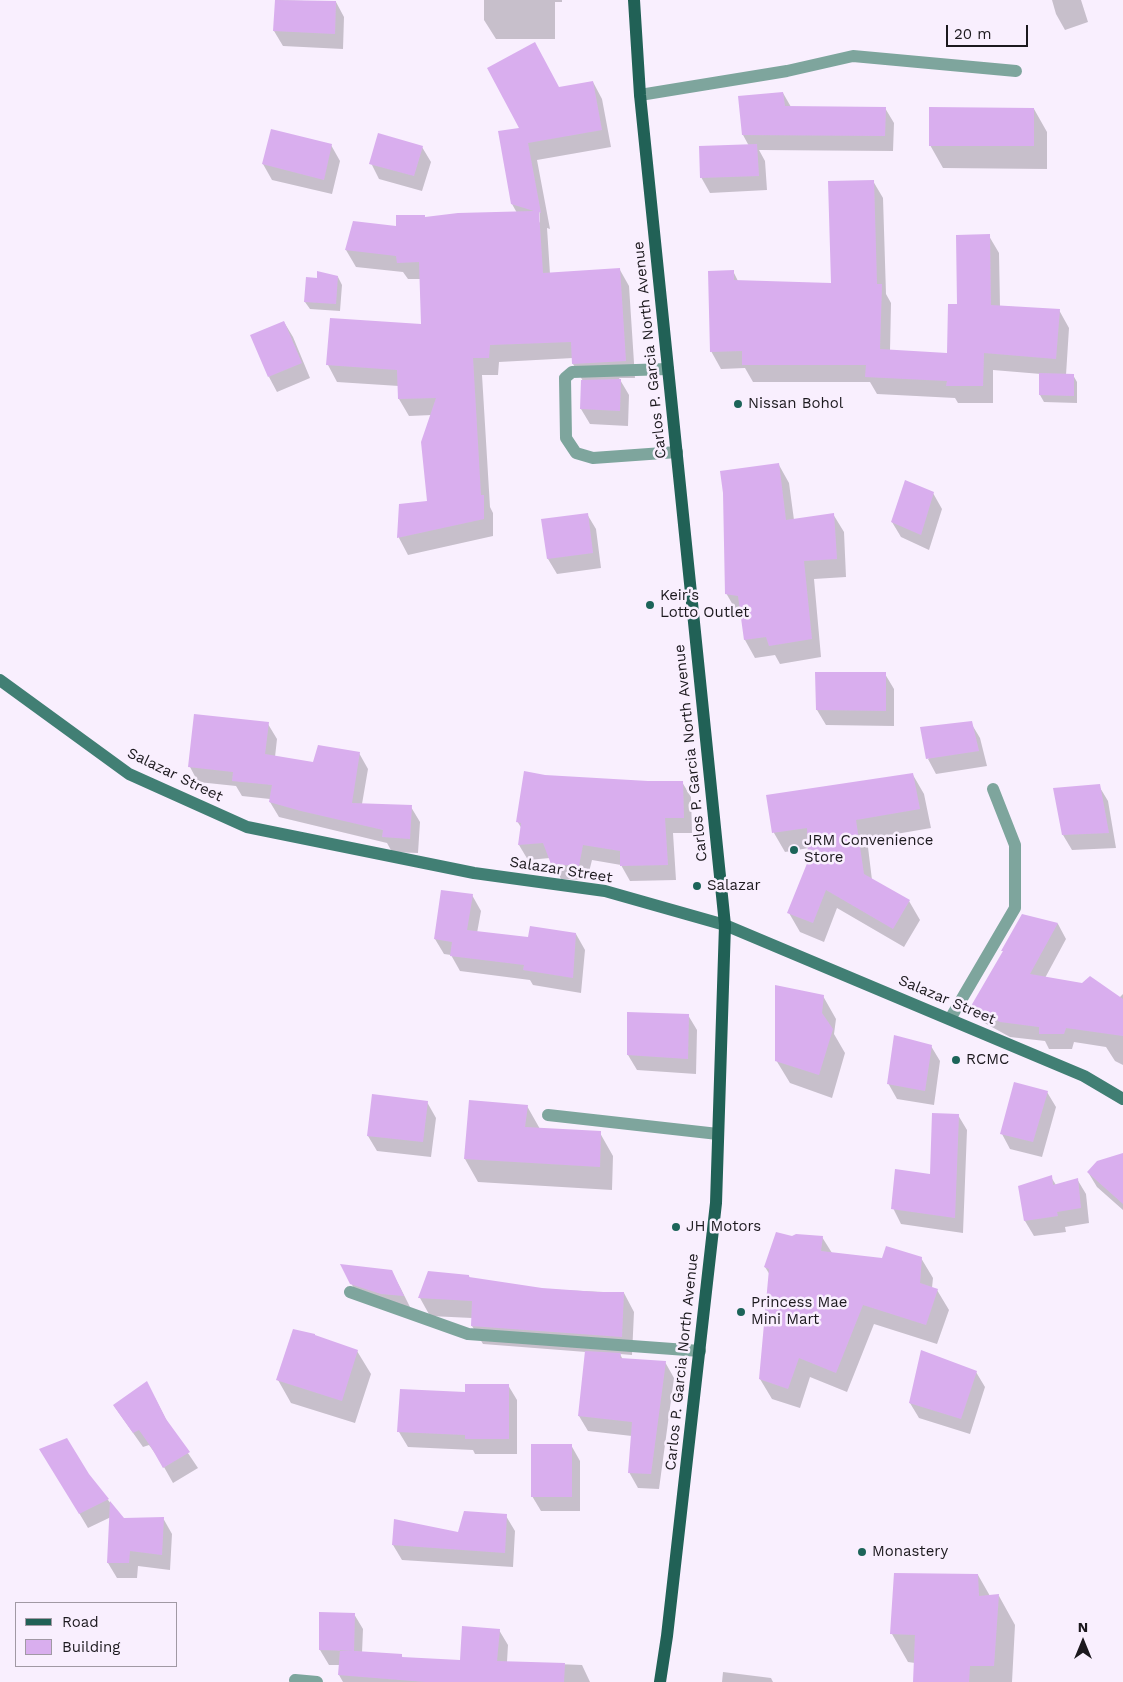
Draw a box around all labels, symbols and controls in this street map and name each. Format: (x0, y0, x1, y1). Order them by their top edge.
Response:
scale bar (948, 15, 1030, 47)
text: 20 m (954, 25, 992, 43)
street label: Carlos P. Garcia North Avenue (630, 240, 670, 460)
place label: Nissan Bohol (748, 395, 843, 413)
marker: Nissan Bohol (732, 398, 744, 410)
place label: Keir's Lotto Outlet (660, 587, 749, 622)
marker: Keir's Lotto Outlet (644, 599, 656, 611)
street label: Carlos P. Garcia North Avenue (671, 643, 711, 863)
street label: Salazar Street (124, 744, 226, 806)
place label: JRM Convenience Store (804, 832, 933, 867)
marker: JRM Convenience Store (788, 844, 800, 856)
street label: Salazar Street (508, 853, 614, 887)
place label: Salazar (707, 877, 761, 895)
marker: Salazar (691, 880, 703, 892)
street label: Salazar Street (896, 971, 998, 1029)
place label: RCMC (966, 1051, 1009, 1069)
marker: RCMC (950, 1054, 962, 1066)
place label: JH Motors (686, 1218, 761, 1236)
marker: JH Motors (670, 1221, 682, 1233)
street label: Carlos P. Garcia North Avenue (662, 1252, 702, 1472)
place label: Princess Mae Mini Mart (751, 1294, 847, 1329)
marker: Princess Mae Mini Mart (735, 1306, 747, 1318)
place label: Monastery (872, 1543, 948, 1561)
marker: Monastery (856, 1546, 868, 1558)
legend (15, 1602, 178, 1667)
text: Road (62, 1613, 99, 1631)
north arrow (1058, 1617, 1108, 1667)
text: N (1078, 1619, 1088, 1635)
text: Building (62, 1638, 120, 1656)

